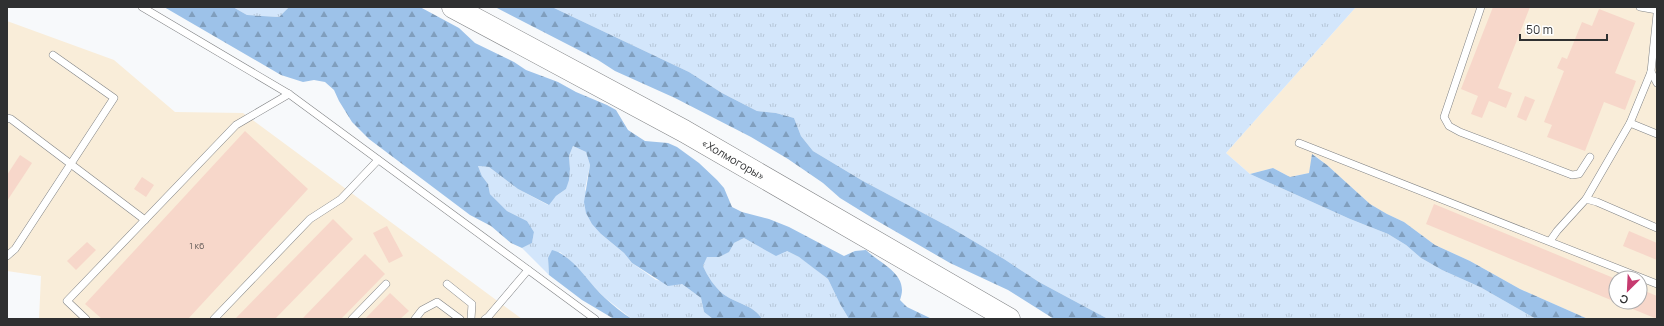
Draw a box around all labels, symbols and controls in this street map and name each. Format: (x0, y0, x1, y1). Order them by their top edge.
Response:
scale bar (1520, 16, 1607, 42)
text: 50 m (1526, 21, 1553, 38)
street label: «Холмогоры» (699, 135, 768, 183)
house number: 1 к6 (189, 239, 205, 252)
north arrow (1608, 270, 1648, 310)
text: С (1617, 291, 1630, 308)

